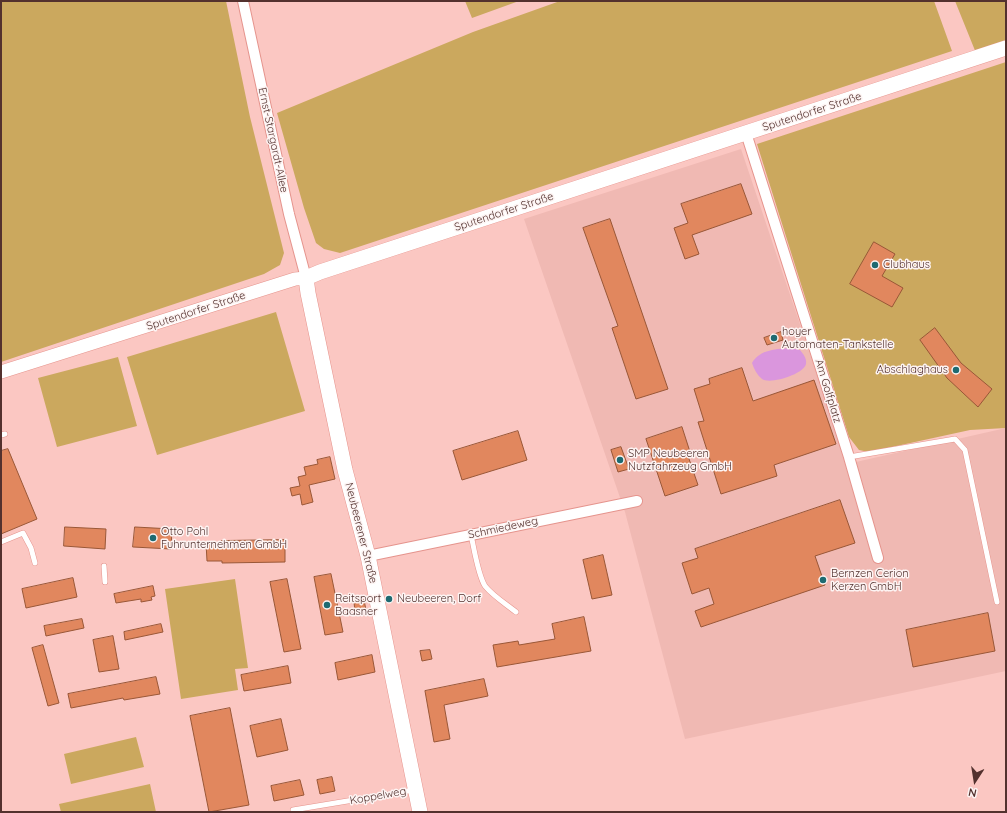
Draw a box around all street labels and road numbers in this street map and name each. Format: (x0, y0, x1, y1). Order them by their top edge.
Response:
street label: Ernst-Stargardt-Allee (255, 86, 291, 194)
street label: Sputendorfer Straße (761, 90, 863, 134)
street label: Sputendorfer Straße (453, 190, 555, 234)
street label: Sputendorfer Straße (145, 289, 247, 333)
street label: Am Golfplatz (812, 358, 844, 424)
street label: Neubeerener Straße (342, 481, 380, 585)
street label: Schmiedeweg (467, 514, 539, 542)
street label: Koppelweg (349, 785, 407, 807)

